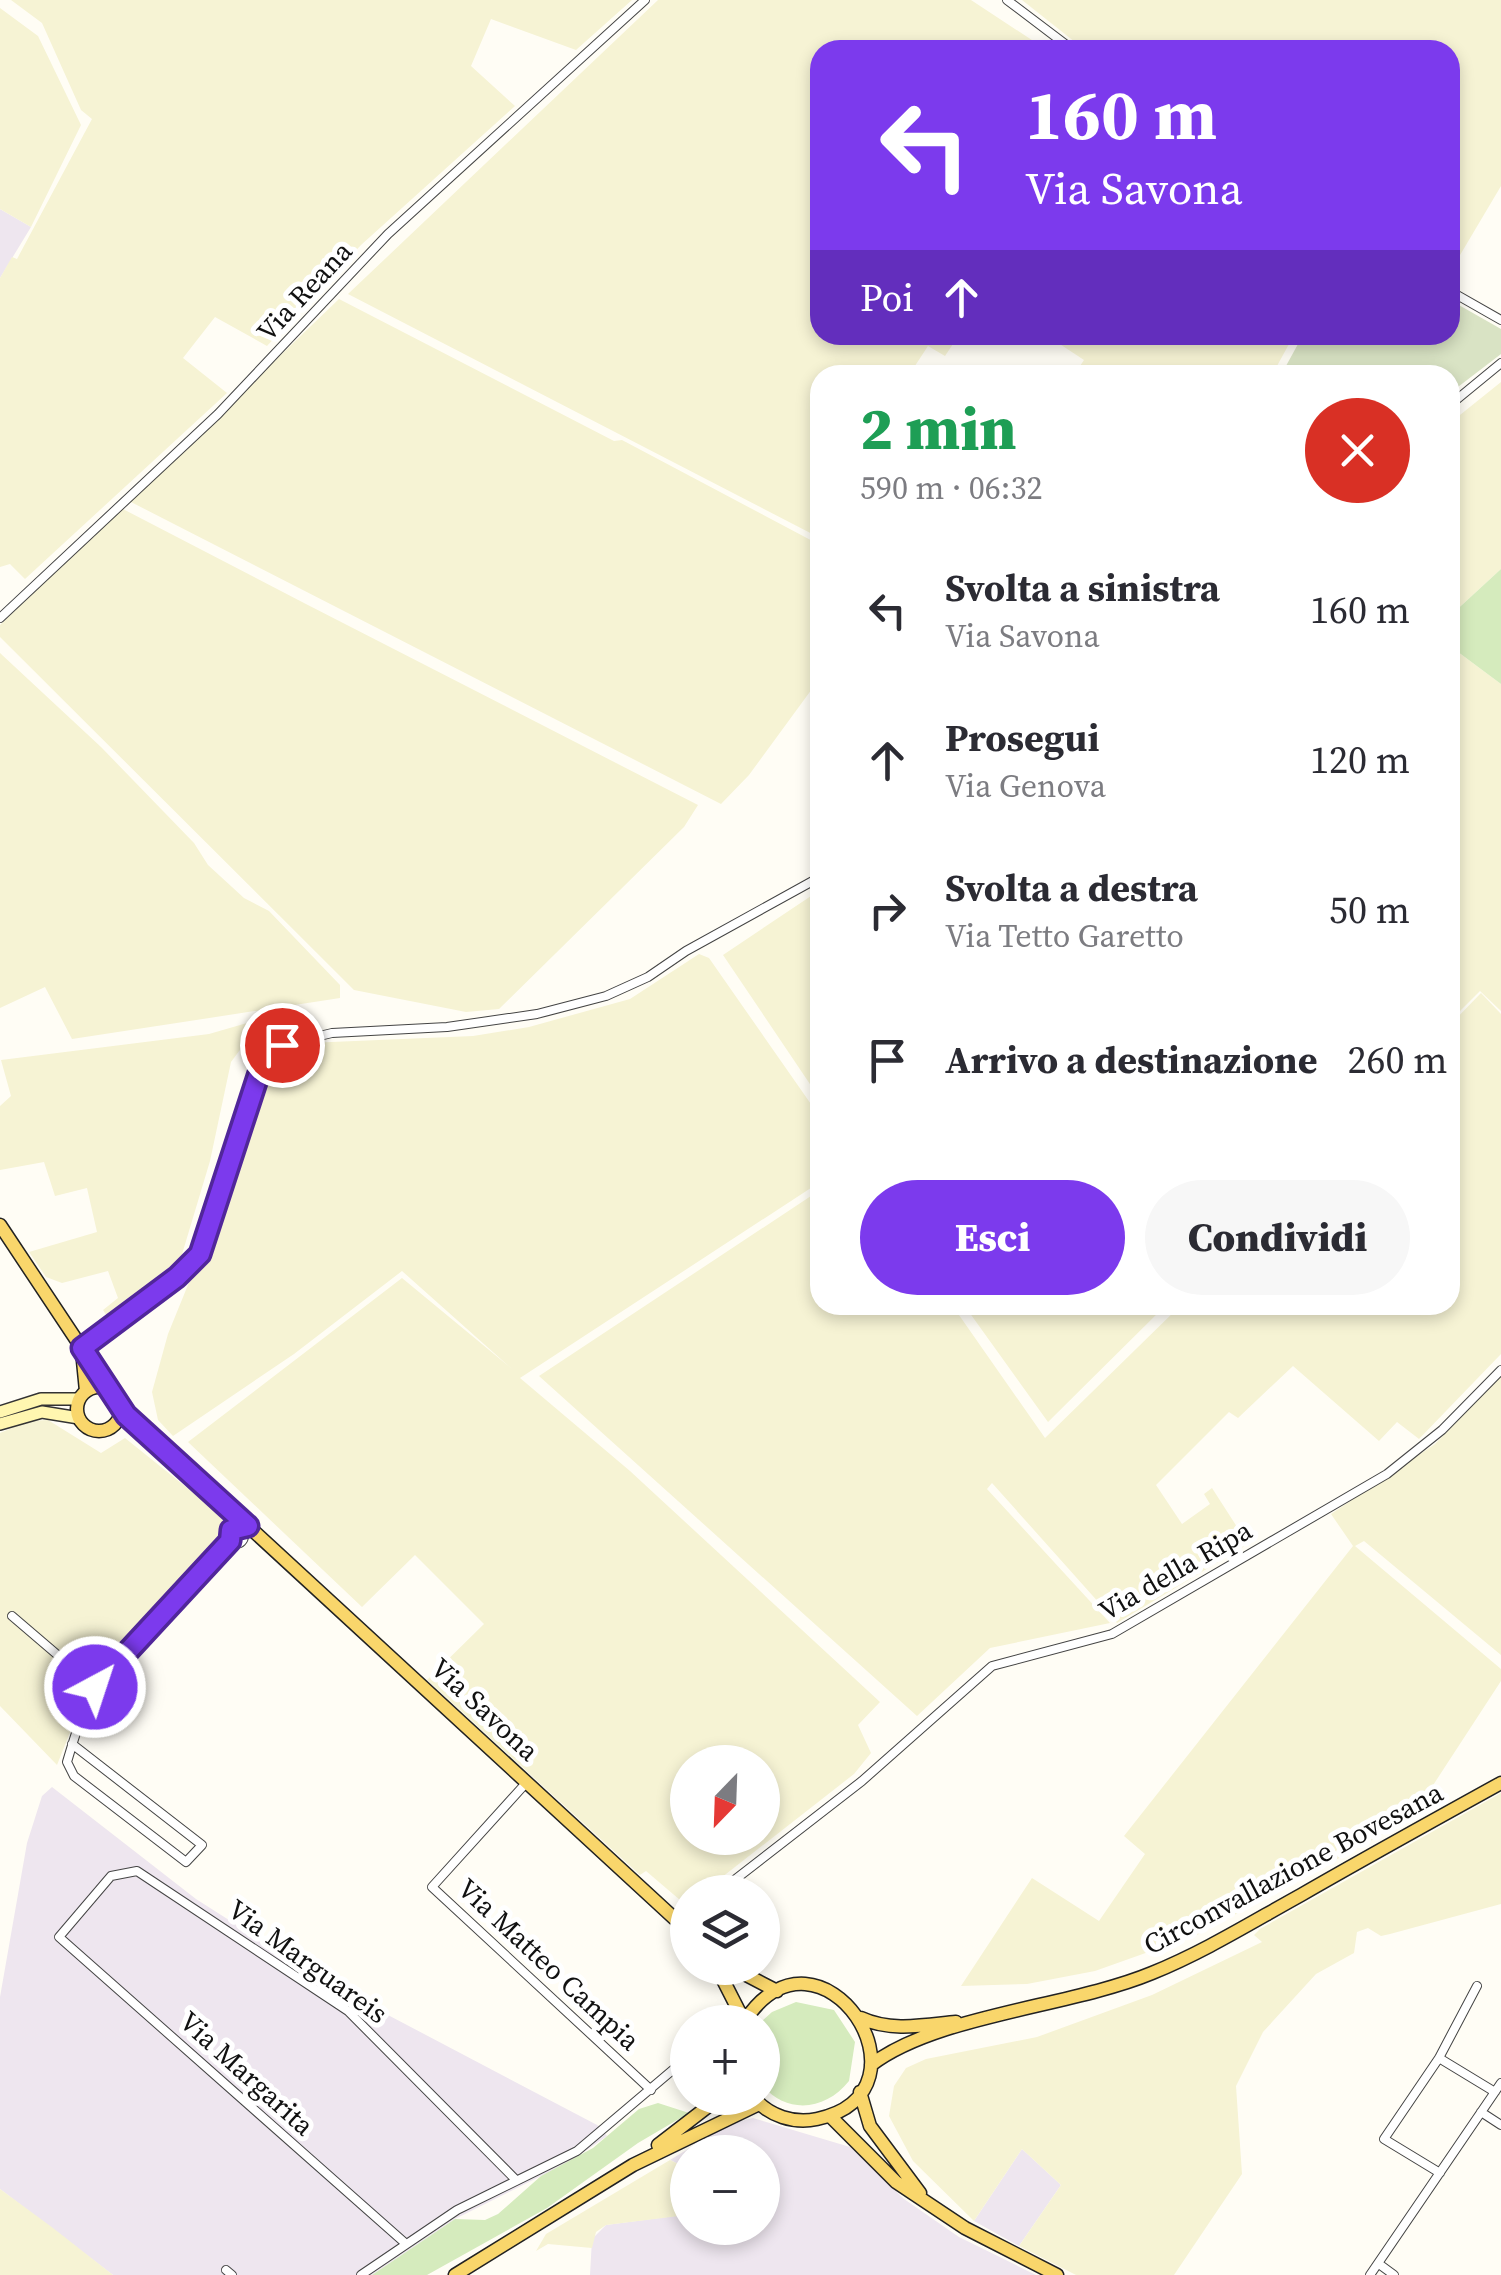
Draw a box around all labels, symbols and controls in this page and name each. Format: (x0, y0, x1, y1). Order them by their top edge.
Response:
text: 160 m (1025, 66, 1217, 162)
icon: left (860, 80, 990, 210)
text: Via Savona (1025, 157, 1243, 219)
street label: Via Reana (248, 232, 361, 349)
icon: ahead (934, 270, 989, 325)
text: Poi (860, 272, 914, 324)
text: 2 min (860, 387, 1016, 469)
button: close (1305, 398, 1410, 503)
text: 590 m · 06:32 (860, 466, 1042, 510)
text: Svolta a sinistra (945, 562, 1220, 614)
icon: left (860, 583, 915, 638)
text: 160 m (1310, 584, 1410, 636)
text: Via Savona (945, 614, 1100, 658)
text: Prosegui (945, 712, 1099, 764)
icon: ahead (860, 733, 915, 788)
text: 120 m (1310, 734, 1410, 786)
text: Via Genova (945, 764, 1106, 808)
text: Svolta a destra (945, 862, 1198, 914)
icon: right (860, 883, 915, 938)
text: 50 m (1329, 884, 1410, 936)
text: Via Tetto Garetto (945, 914, 1184, 958)
pin (240, 1003, 325, 1088)
icon: arrive (255, 1018, 310, 1073)
icon: arrive (860, 1033, 915, 1088)
text: Arrivo a destinazione (945, 1034, 1318, 1086)
text: 260 m (1348, 1034, 1448, 1086)
button: Esci (860, 1180, 1125, 1295)
button: Condividi (1145, 1180, 1410, 1295)
street label: Via della Ripa (1091, 1510, 1259, 1629)
position arrow (43, 1635, 147, 1739)
street label: Via Savona (423, 1649, 548, 1770)
north arrow (670, 1745, 780, 1855)
map controls (670, 1745, 780, 2245)
street label: Circonvallazione Bovesana (1137, 1772, 1450, 1963)
street label: Via Matteo Campia (450, 1870, 649, 2059)
button: layers (670, 1875, 780, 1985)
street label: Via Marguareis (220, 1890, 396, 2032)
street label: Via Margarita (171, 2002, 323, 2144)
button: + (670, 2005, 780, 2115)
button: − (670, 2135, 780, 2245)

